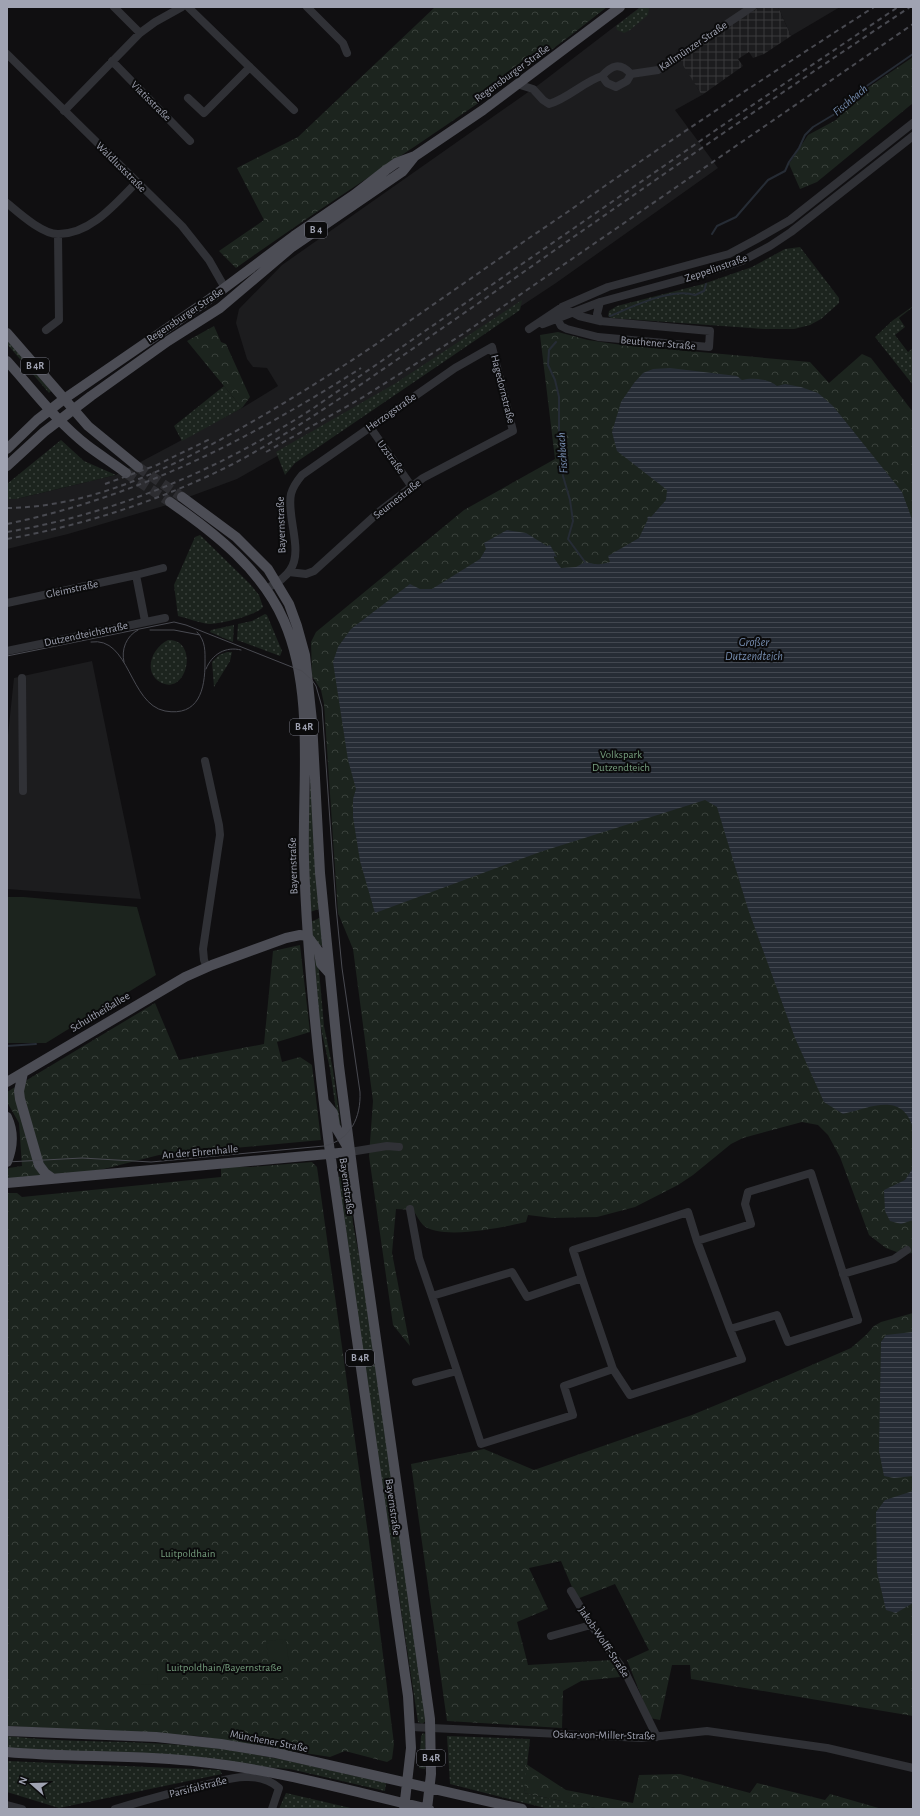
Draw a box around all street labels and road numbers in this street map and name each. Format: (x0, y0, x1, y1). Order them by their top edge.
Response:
street label: Kallmünzer Straße (657, 19, 729, 73)
street label: Regensburger Straße (472, 42, 552, 104)
street label: Viatisstraße (129, 79, 173, 123)
street label: Waldluststraße (94, 140, 148, 194)
road number: B 4 (305, 222, 327, 238)
street label: Zeppelinstraße (683, 252, 749, 284)
street label: Regensburger Straße (145, 285, 225, 345)
street label: Beuthener Straße (620, 334, 696, 352)
street label: Hagedornstraße (489, 354, 517, 424)
road number: B 4R (21, 358, 49, 374)
street label: Herzogstraße (364, 391, 418, 433)
street label: Uzstraße (375, 438, 407, 476)
street label: Seumestraße (371, 477, 423, 521)
street label: Bayernstraße (275, 496, 287, 554)
street label: Gleimstraße (45, 578, 99, 600)
street label: Dutzendteichstraße (43, 620, 129, 648)
road number: B 4R (290, 719, 318, 735)
street label: Bayernstraße (287, 837, 299, 895)
street label: Schultheißallee (68, 990, 132, 1034)
street label: An der Ehrenhalle (161, 1143, 239, 1161)
street label: Bayernstraße (338, 1157, 356, 1215)
road number: B 4R (346, 1350, 374, 1366)
street label: Bayernstraße (384, 1478, 402, 1536)
street label: Jakob-Wolff-Straße (576, 1605, 632, 1679)
street label: Münchener Straße (229, 1728, 309, 1754)
street label: Oskar-von-Miller-Straße (553, 1729, 655, 1741)
road number: B 4R (417, 1750, 445, 1766)
street label: Parsifalstraße (168, 1775, 228, 1799)

